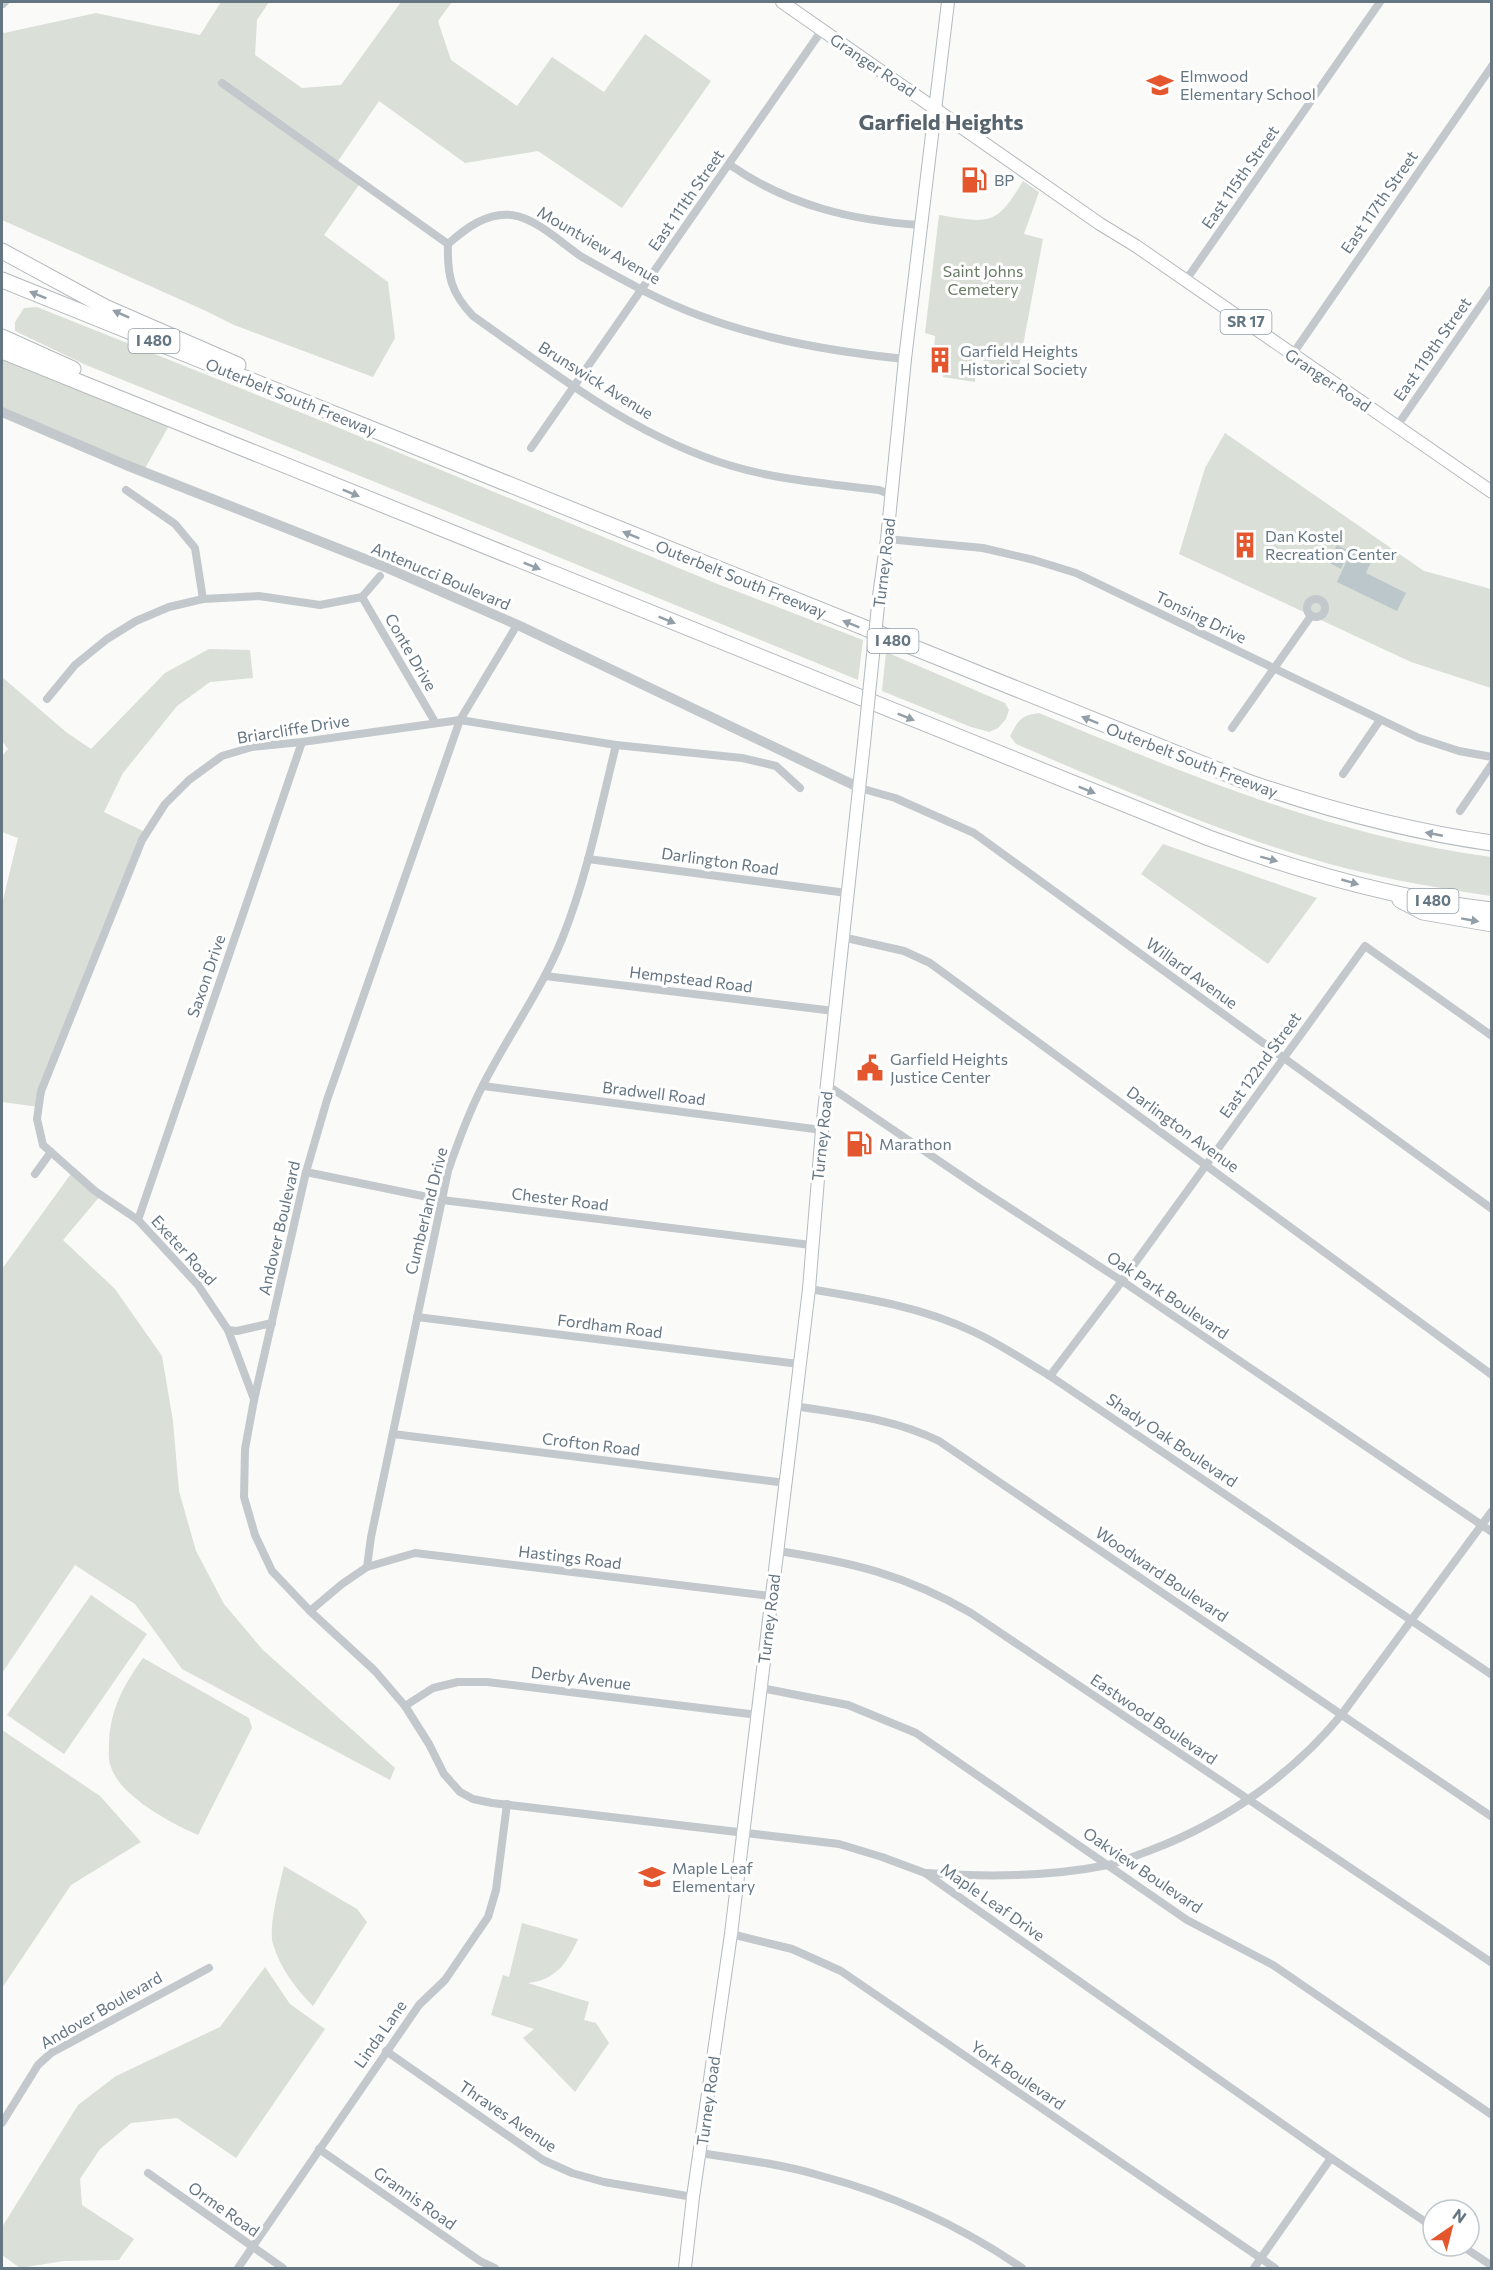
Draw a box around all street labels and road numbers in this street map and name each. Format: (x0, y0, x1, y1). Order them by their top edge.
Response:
street label: Granger Road (827, 29, 920, 100)
street label: East 115th Street (1197, 121, 1282, 232)
street label: East 111th Street (644, 145, 728, 254)
street label: East 117th Street (1336, 146, 1421, 257)
street label: Mountview Avenue (534, 202, 664, 288)
street label: East 119th Street (1389, 293, 1475, 404)
road number: SR 17 (1220, 310, 1272, 334)
road number: I 480 (128, 329, 180, 353)
street label: Brunswick Avenue (535, 337, 657, 423)
street label: Granger Road (1282, 344, 1375, 415)
street label: Outerbelt South Freeway (203, 354, 379, 440)
street label: Turney Road (869, 517, 898, 609)
street label: Outerbelt South Freeway (653, 536, 829, 622)
street label: Antenucci Boulevard (369, 538, 514, 613)
street label: Tonsing Drive (1153, 586, 1250, 647)
street label: Conte Drive (382, 610, 441, 694)
road number: I 480 (868, 629, 918, 653)
street label: Briarcliffe Drive (235, 710, 350, 747)
street label: Outerbelt South Freeway (1104, 718, 1281, 801)
street label: Darlington Road (660, 843, 780, 878)
road number: I 480 (1408, 889, 1458, 913)
street label: Saxon Drive (182, 932, 229, 1020)
street label: Willard Avenue (1143, 933, 1242, 1012)
street label: Hempstead Road (628, 962, 754, 995)
street label: East 122nd Street (1215, 1008, 1305, 1121)
street label: Bradwell Road (601, 1077, 707, 1108)
street label: Darlington Avenue (1123, 1081, 1243, 1176)
street label: Turney Road (807, 1090, 836, 1182)
street label: Cumberland Drive (400, 1145, 451, 1277)
street label: Andover Boulevard (254, 1159, 303, 1297)
street label: Chester Road (511, 1183, 610, 1214)
street label: Exeter Road (148, 1211, 221, 1289)
street label: Oak Park Boulevard (1104, 1247, 1233, 1342)
street label: Fordham Road (556, 1310, 664, 1341)
street label: Shady Oak Boulevard (1103, 1389, 1241, 1490)
street label: Crofton Road (541, 1428, 641, 1459)
street label: Woodward Boulevard (1092, 1522, 1232, 1625)
street label: Hastings Road (517, 1541, 623, 1572)
street label: Turney Road (754, 1573, 783, 1665)
street label: Derby Avenue (530, 1662, 632, 1693)
street label: Eastwood Boulevard (1087, 1669, 1221, 1768)
street label: Oakview Boulevard (1080, 1823, 1206, 1916)
street label: Maple Leaf Drive (938, 1859, 1049, 1945)
street label: Andover Boulevard (36, 1967, 165, 2052)
street label: Linda Lane (349, 1996, 410, 2071)
street label: York Boulevard (968, 2036, 1069, 2113)
street label: Turney Road (692, 2055, 723, 2147)
street label: Thraves Avenue (456, 2076, 561, 2155)
street label: Grannis Road (370, 2162, 460, 2233)
street label: Orme Road (185, 2177, 263, 2240)

